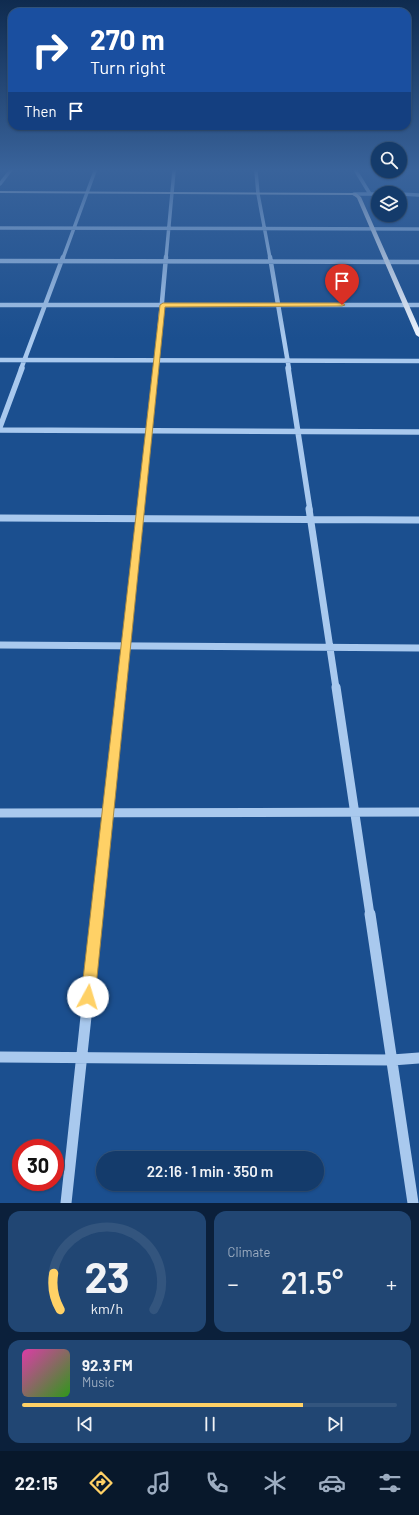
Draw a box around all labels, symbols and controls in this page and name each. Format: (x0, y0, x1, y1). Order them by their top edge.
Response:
text: 270 m (90, 22, 165, 56)
icon: right (24, 24, 76, 76)
text: Turn right (90, 56, 166, 78)
icon: arrive (65, 100, 87, 122)
text: Then (24, 102, 57, 120)
map controls (371, 142, 407, 222)
button: search (371, 142, 407, 178)
button: layers (371, 186, 407, 222)
pin (325, 264, 359, 305)
icon: arrive (331, 270, 353, 292)
position arrow (67, 976, 109, 1018)
speed limit sign: 30 (12, 1139, 64, 1191)
text: 22:16 · 1 min · 350 m (147, 1162, 273, 1180)
text: Climate (228, 1244, 271, 1260)
text: 23 (84, 1250, 129, 1300)
text: 21.5° (281, 1264, 343, 1300)
text: − (228, 1270, 239, 1296)
text: + (386, 1270, 397, 1296)
text: km/h (91, 1299, 123, 1316)
text: 92.3 FM (82, 1356, 133, 1374)
text: Music (82, 1374, 115, 1390)
icon: previous (74, 1413, 96, 1435)
icon: pause (199, 1413, 221, 1435)
icon: next (324, 1413, 346, 1435)
icon: directions (87, 1469, 115, 1497)
icon: music (145, 1469, 173, 1497)
icon: phone (203, 1469, 231, 1497)
icon: climate (261, 1469, 289, 1497)
icon: car (318, 1469, 346, 1497)
icon: filters (376, 1469, 404, 1497)
text: 22:15 (15, 1472, 58, 1494)

